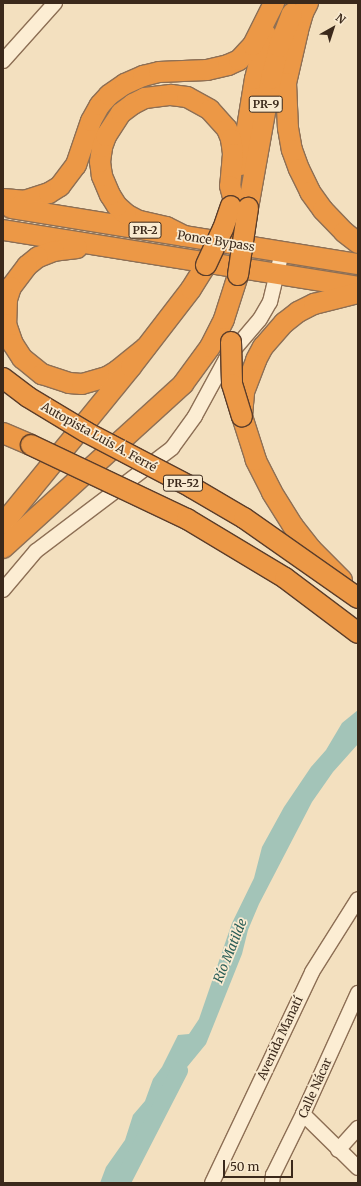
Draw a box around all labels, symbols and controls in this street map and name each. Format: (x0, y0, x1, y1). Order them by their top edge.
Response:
north arrow (313, 8, 353, 48)
text: N (333, 10, 348, 27)
road number: PR-9 (248, 95, 284, 113)
road number: PR-2 (128, 221, 162, 239)
street label: Ponce Bypass (176, 228, 256, 254)
street label: Autopista Luis A. Ferré (39, 399, 159, 475)
road number: PR-52 (162, 474, 204, 492)
water label: Río Matilde (211, 917, 251, 985)
street label: Avenida Manatí (254, 994, 306, 1082)
street label: Calle Nácar (295, 1056, 335, 1120)
scale bar (225, 1152, 295, 1178)
text: 50 m (230, 1159, 259, 1174)

